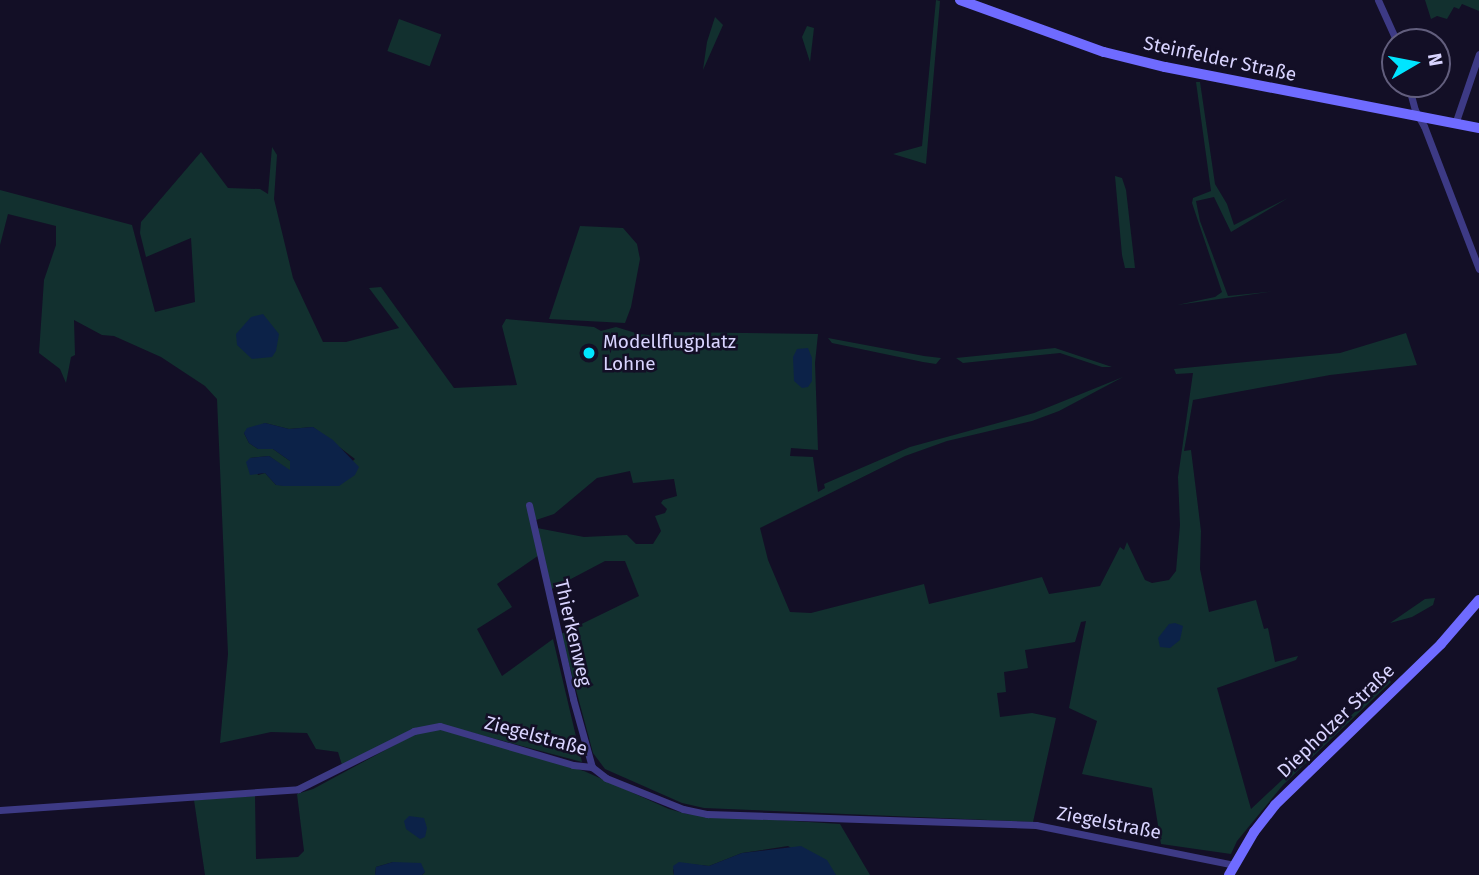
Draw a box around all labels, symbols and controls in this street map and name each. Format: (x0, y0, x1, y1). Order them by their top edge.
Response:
north arrow (1381, 28, 1451, 98)
street label: Steinfelder Straße (1141, 32, 1299, 86)
text: N (1423, 51, 1448, 68)
place label: Modellflugplatz Lohne (603, 331, 736, 375)
marker: Modellflugplatz Lohne (581, 345, 597, 361)
street label: Thierkenweg (550, 577, 596, 689)
street label: Diepholzer Straße (1273, 659, 1399, 783)
street label: Ziegelstraße (482, 711, 590, 761)
street label: Ziegelstraße (1055, 802, 1163, 844)

